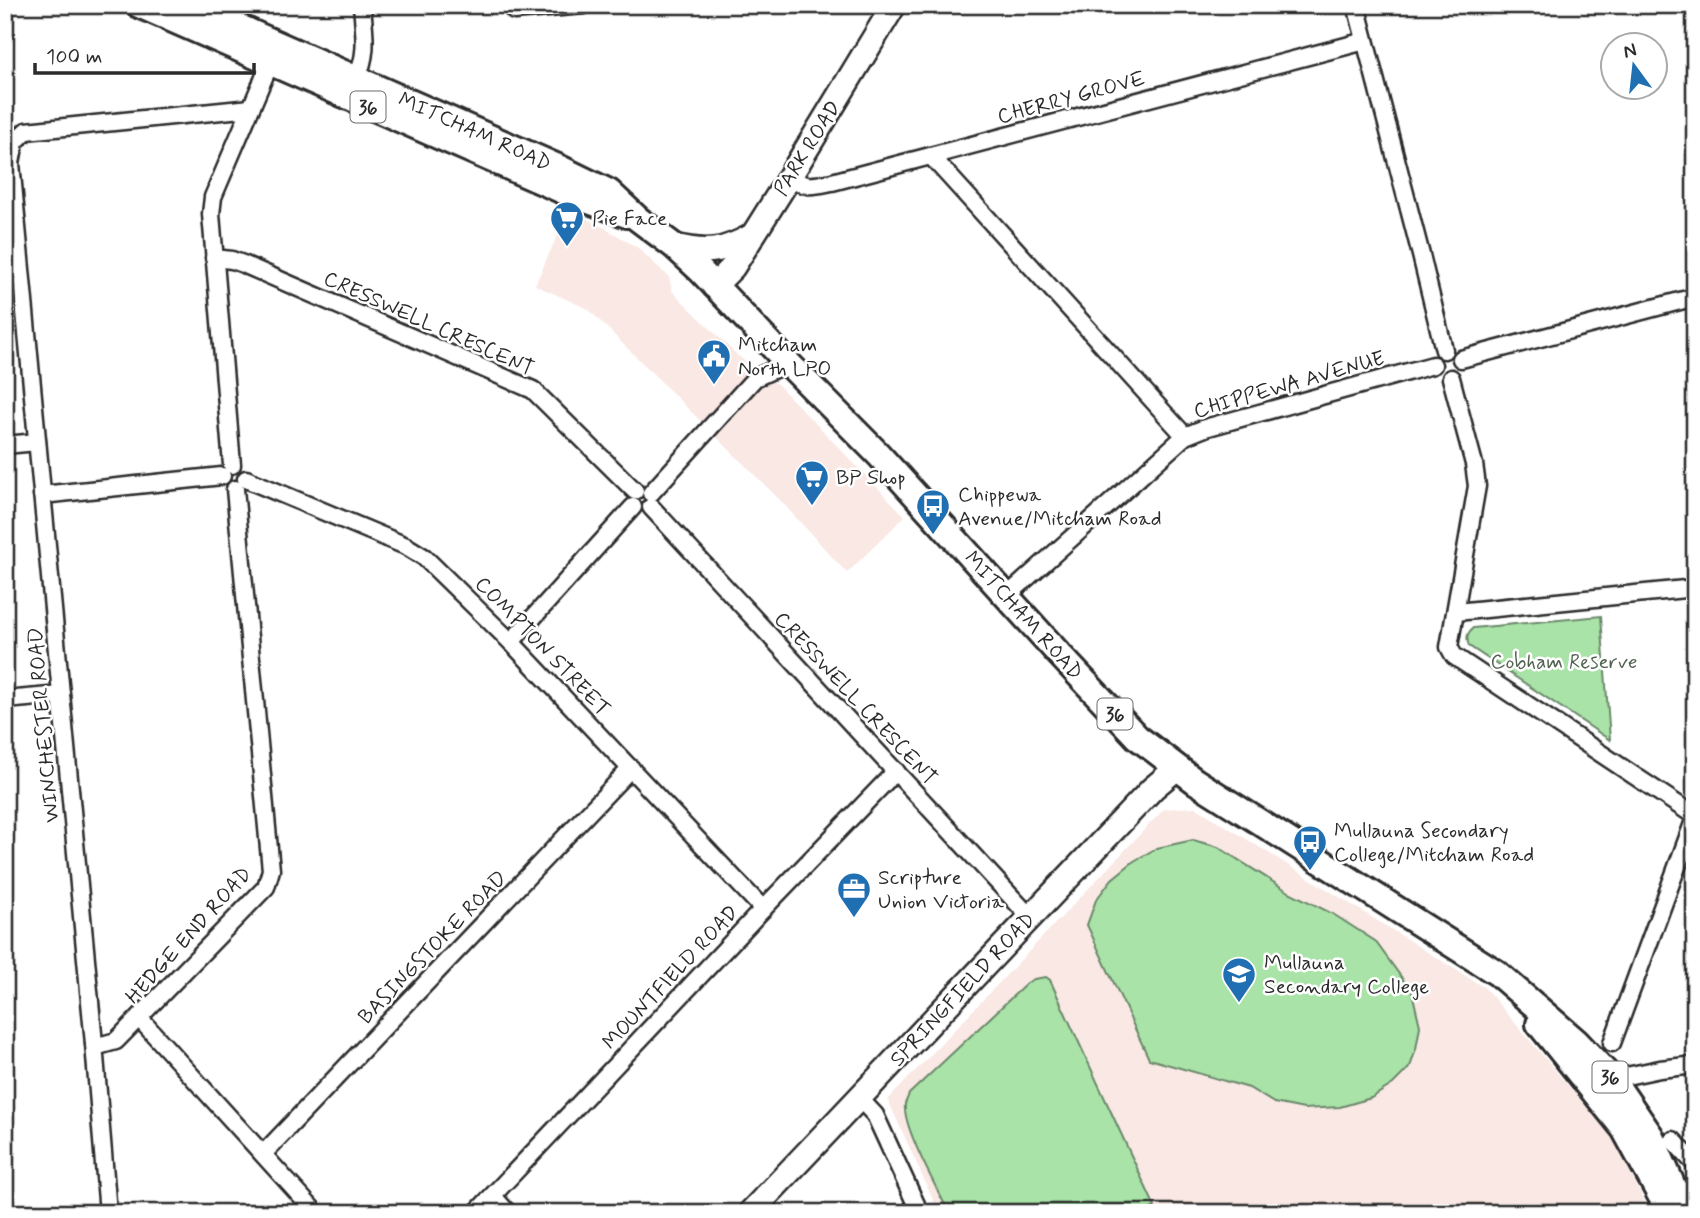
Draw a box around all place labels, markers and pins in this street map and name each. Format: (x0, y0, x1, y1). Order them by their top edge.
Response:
supermarket icon: Pie Face (548, 199, 586, 248)
place label: Pie Face (592, 205, 667, 233)
place label: Mitcham North LPO (738, 331, 832, 383)
public building icon: Mitcham North LPO (695, 337, 733, 386)
supermarket icon: BP Shop (793, 458, 831, 507)
place label: BP Shop (836, 464, 906, 492)
place label: Chippewa Avenue/Mitcham Road (958, 481, 1162, 533)
bus stop icon: Chippewa Avenue/Mitcham Road (914, 487, 952, 536)
place label: Mullauna Secondary College/Mitcham Road (1334, 817, 1534, 869)
bus stop icon: Mullauna Secondary College/Mitcham Road (1291, 823, 1329, 872)
place label: Scripture Union Victoria (878, 864, 1004, 916)
office icon: Scripture Union Victoria (835, 870, 873, 919)
place label: Mullauna Secondary College (1264, 949, 1429, 1001)
school or university icon: Mullauna Secondary College (1220, 955, 1258, 1004)

